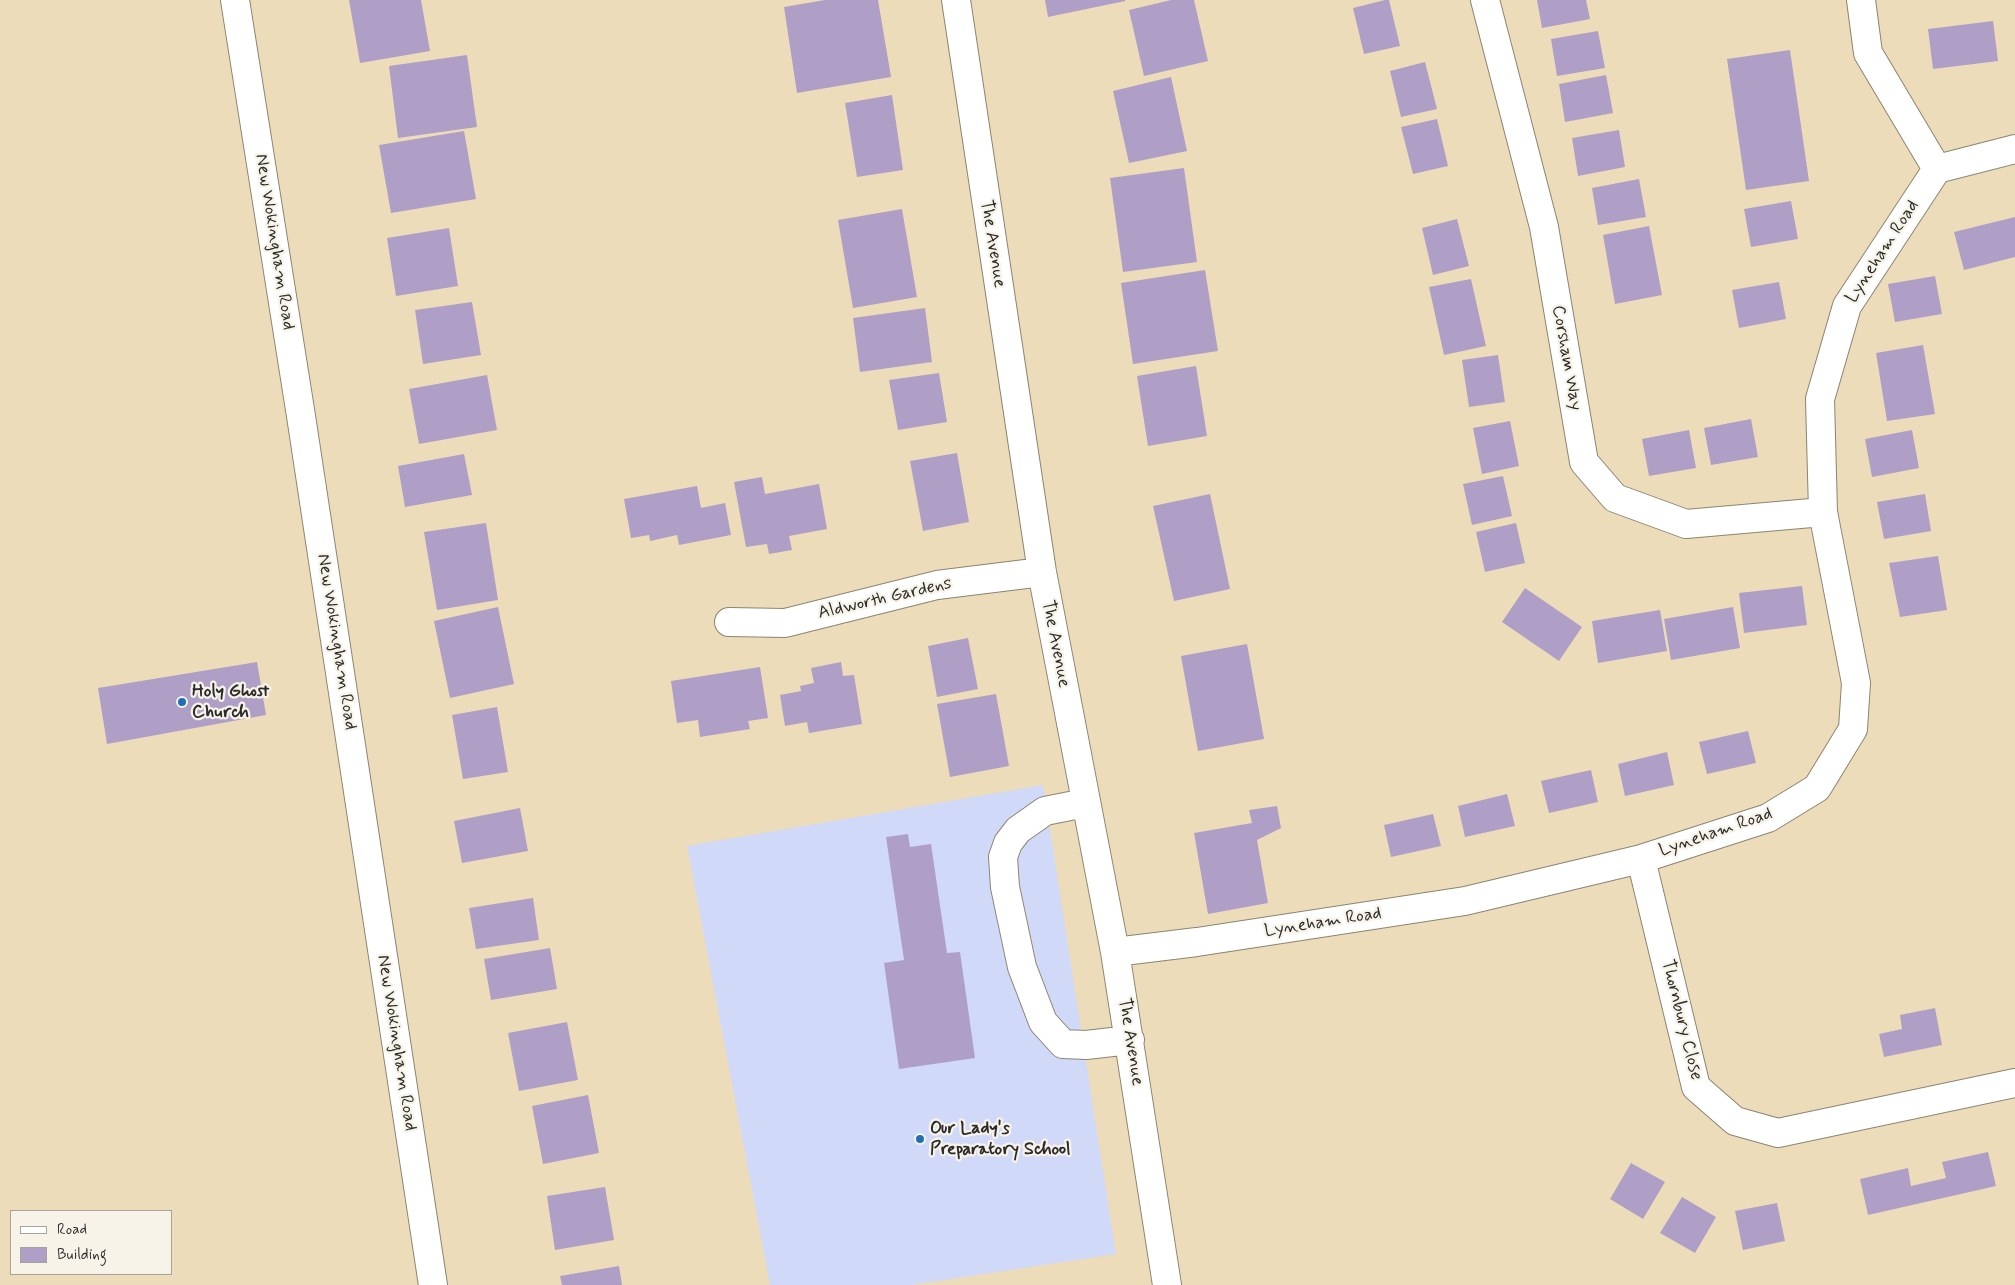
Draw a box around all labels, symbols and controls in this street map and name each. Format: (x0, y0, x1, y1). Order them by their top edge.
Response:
street label: New Wokingham Road (249, 152, 299, 332)
street label: Lyneham Road (1842, 196, 1924, 308)
street label: The Avenue (974, 199, 1010, 289)
street label: Corsham Way (1546, 304, 1586, 412)
street label: New Wokingham Road (311, 552, 361, 732)
street label: Aldworth Gardens (816, 573, 954, 625)
street label: The Avenue (1036, 598, 1074, 690)
place label: Holy Ghost Church (192, 681, 269, 724)
marker: Holy Ghost Church (176, 696, 188, 708)
street label: Lyneham Road (1657, 804, 1775, 862)
street label: Lyneham Road (1263, 903, 1383, 943)
street label: New Wokingham Road (371, 953, 421, 1133)
street label: Thornbury Close (1656, 958, 1706, 1082)
street label: The Avenue (1112, 997, 1148, 1087)
place label: Our Lady's Preparatory School (930, 1118, 1071, 1160)
marker: Our Lady's Preparatory School (914, 1133, 926, 1145)
legend (10, 1210, 172, 1275)
text: Road (57, 1220, 87, 1240)
text: Building (57, 1245, 107, 1265)

